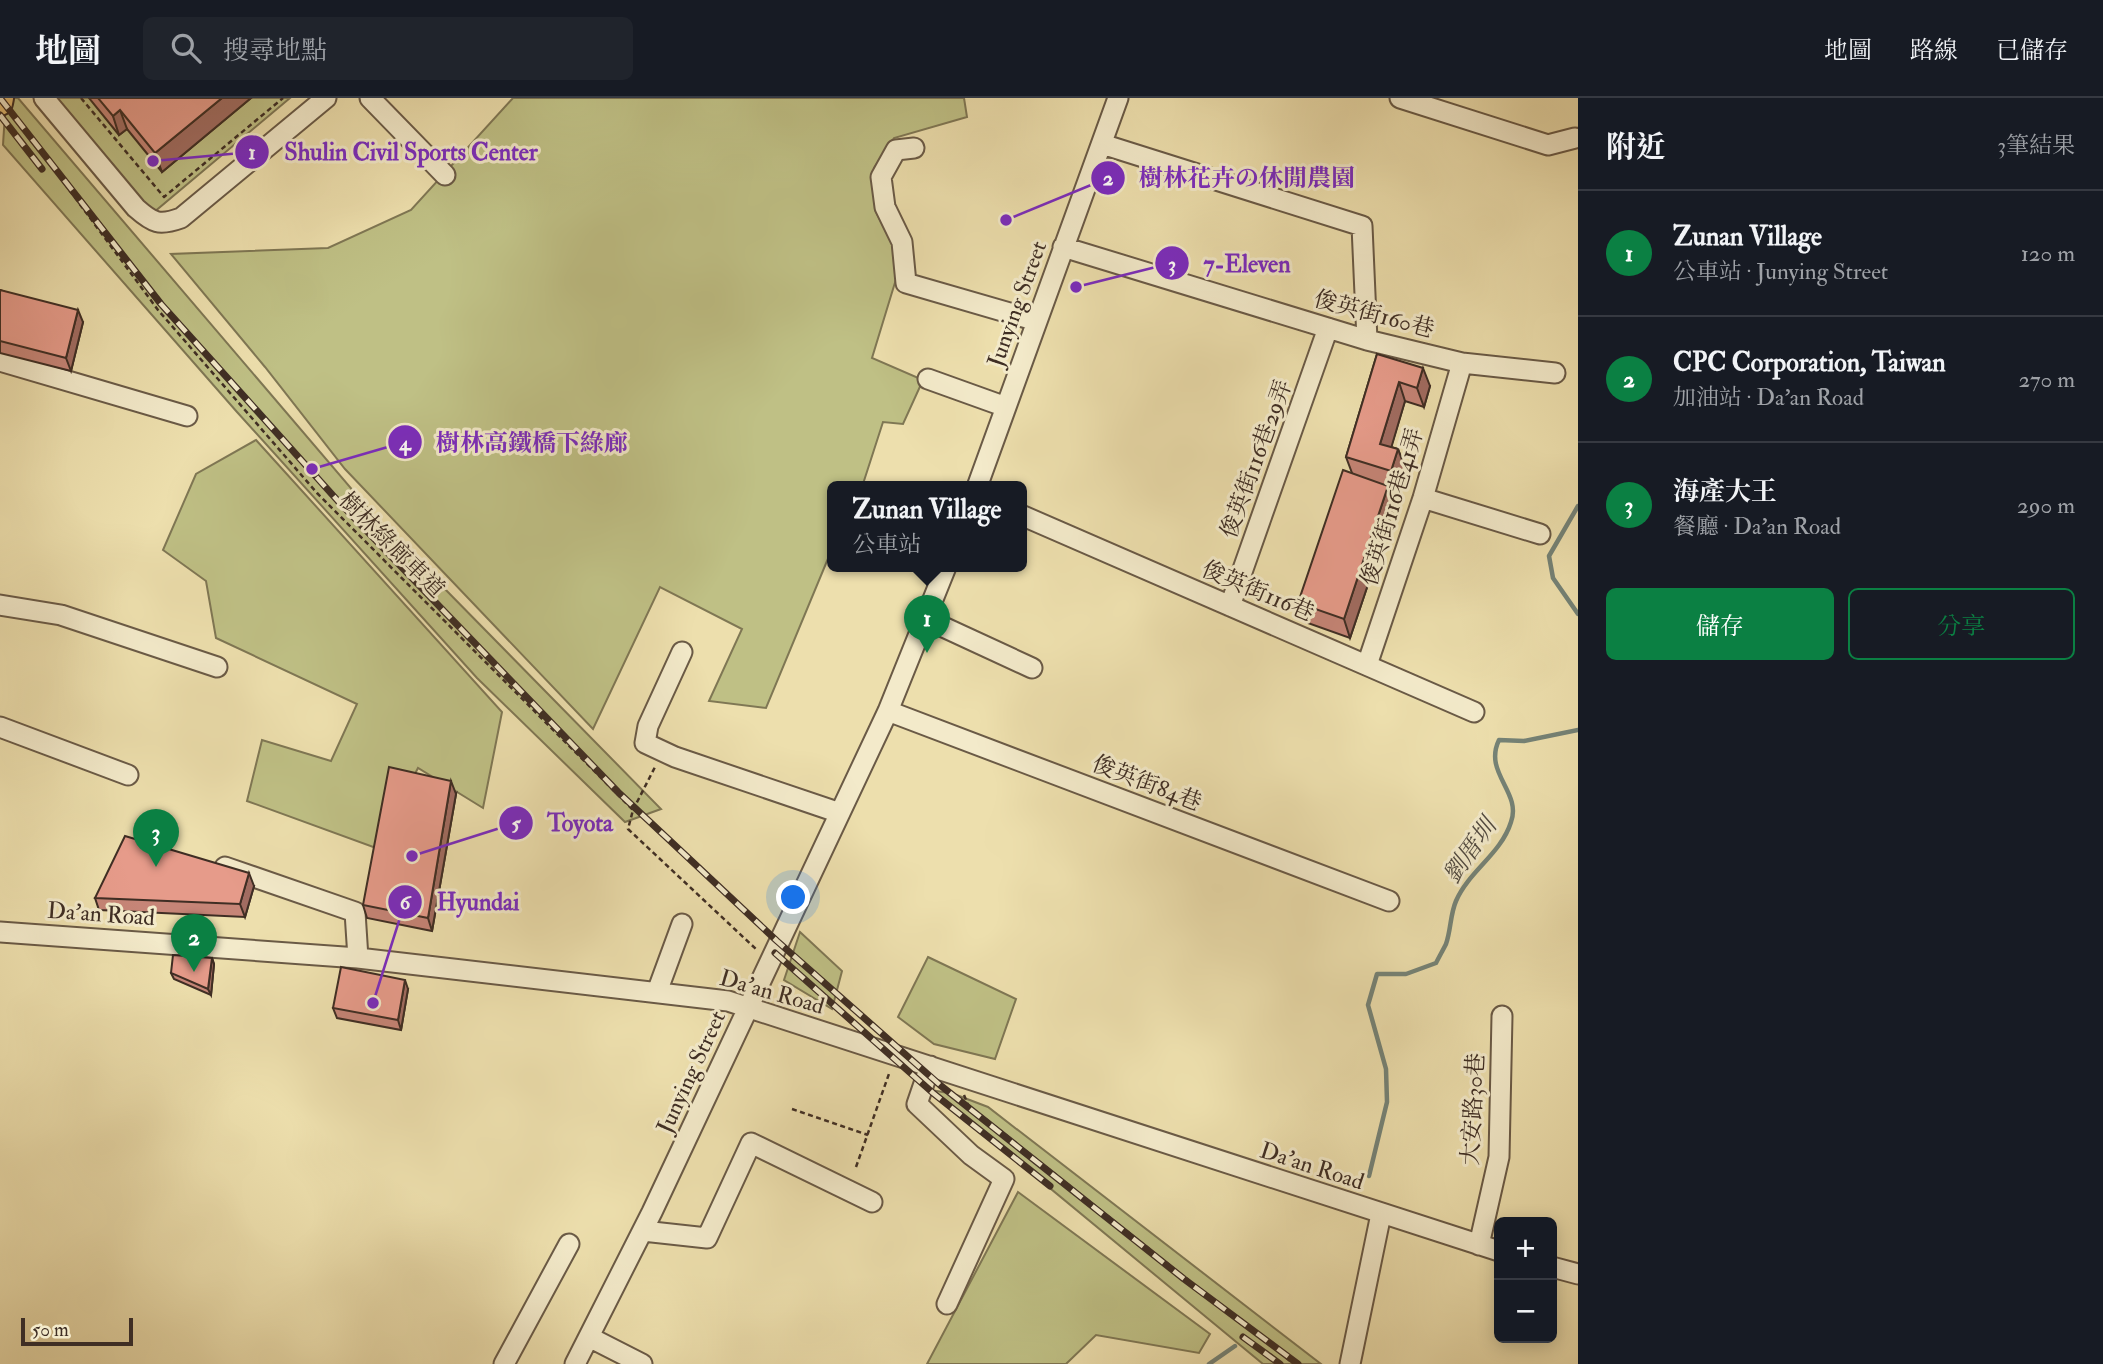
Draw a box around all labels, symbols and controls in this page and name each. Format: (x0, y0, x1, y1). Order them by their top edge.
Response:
search box (143, 17, 633, 80)
icon: search (167, 29, 205, 67)
text: 地圖 (35, 31, 101, 72)
text: 搜尋地點 (223, 35, 327, 67)
text: 地圖 (1824, 35, 1872, 66)
text: 路線 (1910, 35, 1958, 66)
text: 已儲存 (1996, 35, 2068, 66)
callout: Shulin Civil Sports Center (235, 129, 551, 174)
text: 附近 (1606, 129, 1666, 166)
text: 3筆結果 (1997, 131, 2075, 160)
text: Shulin Civil Sports Center (284, 137, 539, 168)
text: 1 (248, 139, 256, 166)
callout: 樹林花卉の休閒農園 (1090, 155, 1369, 200)
text: 樹林花卉の休閒農園 (1139, 163, 1355, 194)
text: 2 (1103, 165, 1114, 192)
text: Zunan Village (1673, 221, 1822, 253)
street label: Junying Street (980, 237, 1053, 372)
text: 1 (1625, 239, 1633, 268)
text: 120 m (2021, 239, 2075, 268)
callout: 7-Eleven (1155, 241, 1305, 286)
text: 7-Eleven (1203, 249, 1291, 280)
text: 3 (1168, 251, 1176, 278)
text: 公車站 · Junying Street (1673, 257, 1888, 286)
street label: 俊英街160巷 (1311, 284, 1437, 344)
text: CPC Corporation, Taiwan (1673, 347, 1946, 379)
text: 2 (1623, 365, 1635, 394)
text: 270 m (2018, 365, 2075, 394)
street label: 俊英街116巷29弄 (1214, 376, 1298, 542)
text: 加油站 · Da'an Road (1673, 383, 1864, 412)
callout: 樹林高鐵橋下綠廊 (387, 420, 642, 465)
street label: 俊英街116巷41弄 (1354, 425, 1430, 589)
text: 樹林高鐵橋下綠廊 (436, 428, 628, 459)
text: 4 (398, 430, 412, 457)
text: 海產大王 (1673, 476, 1777, 508)
popup (827, 481, 1027, 572)
street label: 樹林綠廊車道 (333, 486, 451, 604)
text: 3 (1625, 491, 1633, 520)
text: 290 m (2017, 491, 2075, 520)
text: Zunan Village (853, 494, 1001, 526)
text: 餐廳 · Da'an Road (1673, 512, 1841, 541)
text: 公車站 (853, 530, 922, 559)
street label: 俊英街116巷 (1197, 554, 1319, 628)
button: 儲存 (1606, 588, 1834, 660)
button: 分享 (1848, 588, 2075, 660)
pin: 1 (904, 595, 950, 653)
street label: 俊英街84巷 (1088, 749, 1206, 817)
callout: Toyota (499, 800, 627, 845)
text: Toyota (546, 808, 614, 839)
pin: 3 (133, 809, 179, 867)
water label: 劉厝圳 (1437, 809, 1506, 889)
text: 5 (511, 810, 521, 837)
callout: Hyundai (388, 879, 533, 924)
your location (776, 880, 810, 914)
text: Hyundai (437, 887, 520, 918)
text: 6 (400, 889, 412, 916)
street label: Da'an Road (46, 896, 156, 932)
pin: 2 (171, 914, 217, 972)
street label: Da'an Road (716, 963, 828, 1021)
street label: Junying Street (650, 1006, 732, 1139)
street label: 大安路30巷 (1456, 1052, 1490, 1166)
street label: Da'an Road (1256, 1136, 1368, 1196)
map controls (1494, 1217, 1557, 1343)
button: + (1494, 1217, 1557, 1280)
button: − (1494, 1280, 1557, 1343)
scale bar (21, 1315, 133, 1347)
text: 50 m (32, 1318, 69, 1342)

